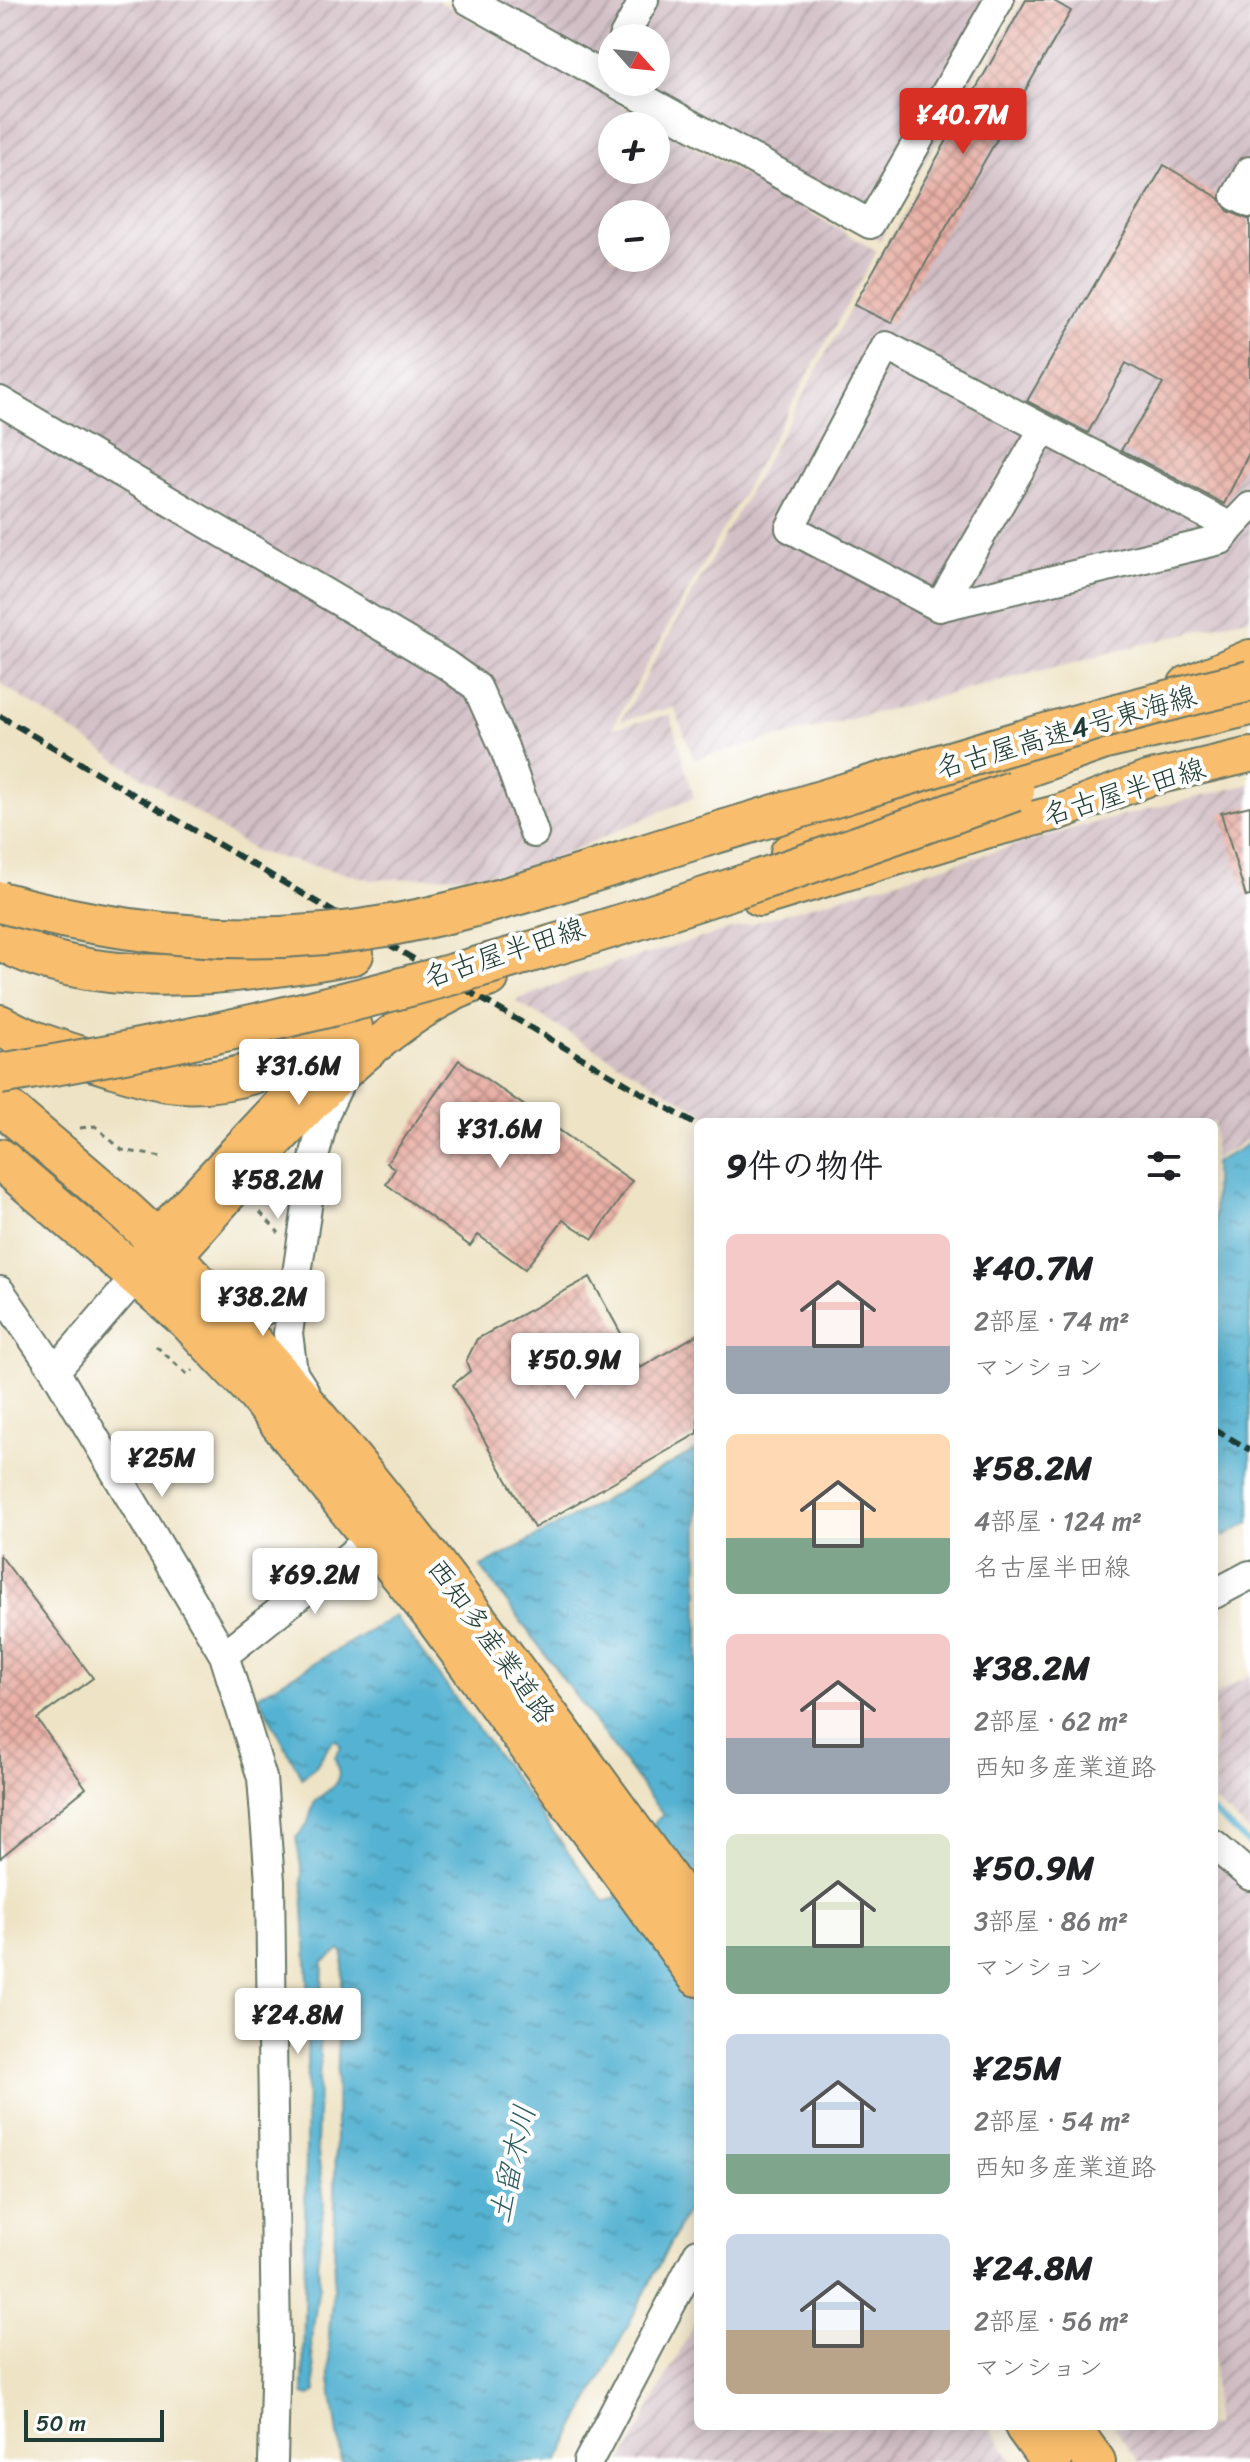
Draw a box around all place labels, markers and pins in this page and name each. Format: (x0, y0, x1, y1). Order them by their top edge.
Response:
pin: ¥40.7M (898, 88, 1028, 156)
pin: ¥31.6M (234, 1039, 364, 1107)
pin: ¥31.6M (435, 1102, 565, 1170)
pin: ¥58.2M (213, 1153, 343, 1221)
pin: ¥38.2M (198, 1270, 328, 1338)
pin: ¥50.9M (510, 1333, 640, 1401)
pin: ¥25M (115, 1431, 209, 1499)
pin: ¥69.2M (250, 1548, 380, 1616)
pin: ¥24.8M (233, 1988, 363, 2056)

